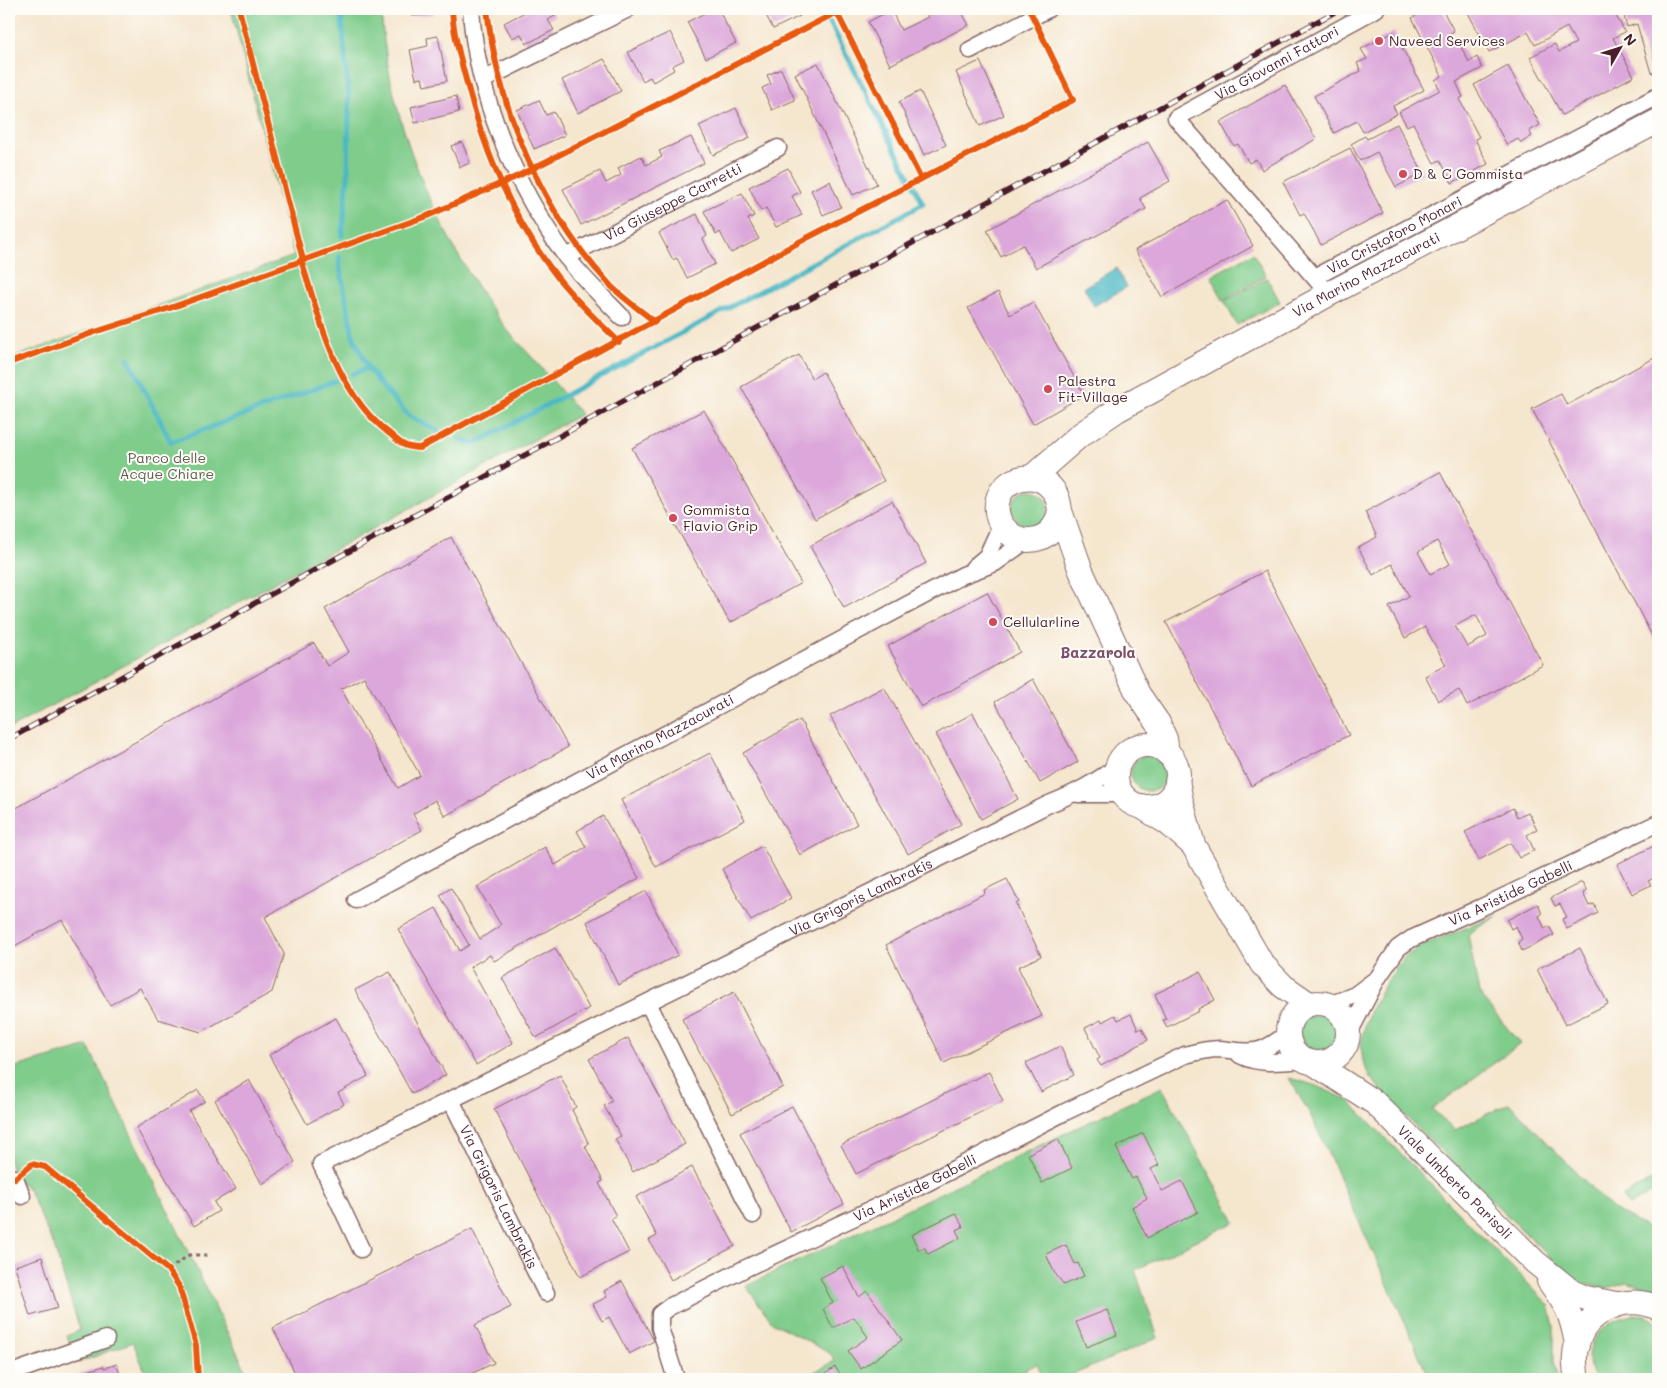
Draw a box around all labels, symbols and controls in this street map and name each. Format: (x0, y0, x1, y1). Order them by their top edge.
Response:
street label: Via Giovanni Fattori (1211, 21, 1342, 104)
north arrow (1594, 22, 1644, 72)
text: N (1620, 29, 1641, 50)
place label: Naveed Services (1389, 31, 1505, 50)
marker: Naveed Services (1373, 35, 1385, 47)
street label: Via Giuseppe Carretti (600, 158, 745, 245)
place label: D & C Gommista (1413, 164, 1523, 183)
marker: D & C Gommista (1397, 168, 1409, 180)
street label: Via Cristoforo Monari (1324, 191, 1465, 278)
street label: Via Marino Mazzacurati (1289, 227, 1443, 321)
place label: Palestra Fit-Village (1058, 371, 1128, 406)
marker: Palestra Fit-Village (1042, 383, 1054, 395)
park label: Parco delle Acque Chiare (120, 448, 214, 483)
place label: Gommista Flavio Grip (683, 500, 758, 535)
marker: Gommista Flavio Grip (667, 512, 679, 524)
place label: Cellularline (1003, 612, 1080, 631)
marker: Cellularline (987, 616, 999, 628)
district label: Bazzarola (1060, 642, 1136, 662)
street label: Via Marino Mazzacurati (583, 689, 737, 784)
street label: Via Grigoris Lambrakis (786, 853, 935, 940)
street label: Via Aristide Gabelli (1445, 855, 1575, 930)
street label: Viale Umberto Parisoli (1394, 1121, 1517, 1243)
street label: Via Grigoris Lambrakis (456, 1122, 543, 1272)
street label: Via Aristide Gabelli (850, 1149, 979, 1226)

